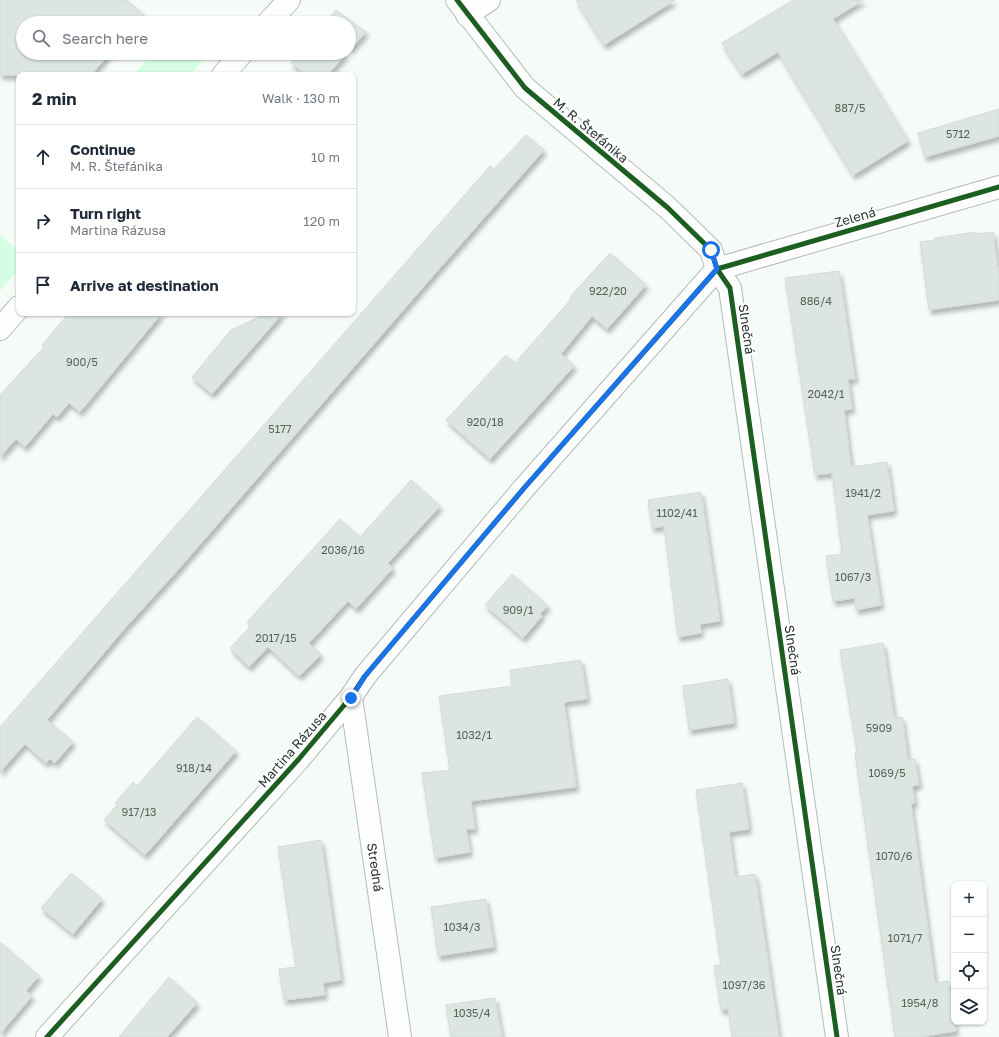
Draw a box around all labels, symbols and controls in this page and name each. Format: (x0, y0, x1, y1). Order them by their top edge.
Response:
search box (16, 16, 356, 60)
icon: search (30, 27, 52, 49)
text: Search here (62, 29, 148, 47)
text: 2 min (32, 88, 76, 109)
text: Walk · 130 m (262, 90, 340, 106)
street label: M. R. Štefánika (550, 94, 632, 166)
house number: 887/5 (835, 101, 865, 114)
house number: 5712 (946, 127, 970, 140)
text: Continue (70, 140, 136, 158)
icon: ahead (32, 146, 54, 168)
text: 10 m (311, 149, 340, 165)
text: M. R. Štefánika (70, 158, 163, 174)
text: Turn right (70, 204, 141, 222)
street label: Zelená (833, 204, 877, 230)
icon: right (32, 210, 54, 232)
text: 120 m (303, 213, 340, 229)
text: Martina Rázusa (70, 222, 166, 238)
route start (702, 241, 720, 259)
icon: arrive (32, 274, 54, 296)
text: Arrive at destination (70, 276, 219, 294)
house number: 922/20 (589, 284, 627, 297)
house number: 886/4 (800, 294, 832, 307)
street label: Slnečná (736, 303, 758, 355)
house number: 900/5 (66, 355, 98, 368)
house number: 2042/1 (808, 387, 844, 400)
house number: 920/18 (466, 415, 504, 428)
house number: 5177 (268, 422, 292, 435)
house number: 1941/2 (845, 486, 881, 499)
house number: 1102/41 (656, 506, 698, 519)
house number: 2036/16 (321, 543, 365, 556)
house number: 1067/3 (835, 570, 871, 583)
house number: 909/1 (503, 603, 533, 616)
street label: Slnečná (782, 624, 804, 676)
house number: 2017/15 (255, 631, 297, 644)
route end (342, 689, 360, 707)
street label: Martina Rázusa (254, 708, 330, 790)
house number: 5909 (866, 721, 892, 734)
house number: 1032/1 (456, 728, 492, 741)
house number: 918/14 (176, 761, 212, 774)
house number: 1069/5 (868, 766, 906, 779)
house number: 917/13 (122, 805, 156, 818)
street label: Stredná (364, 842, 387, 893)
house number: 1070/6 (876, 849, 913, 862)
map controls (951, 881, 987, 1025)
button: + (951, 881, 987, 917)
button: − (951, 917, 987, 953)
house number: 1034/3 (443, 920, 481, 933)
house number: 1071/7 (888, 931, 922, 944)
street label: Slnečná (828, 944, 850, 996)
button: locate (951, 953, 987, 989)
house number: 1097/36 (722, 978, 766, 991)
button: layers (951, 989, 987, 1025)
house number: 1954/8 (901, 996, 939, 1009)
house number: 1035/4 (454, 1006, 491, 1019)

